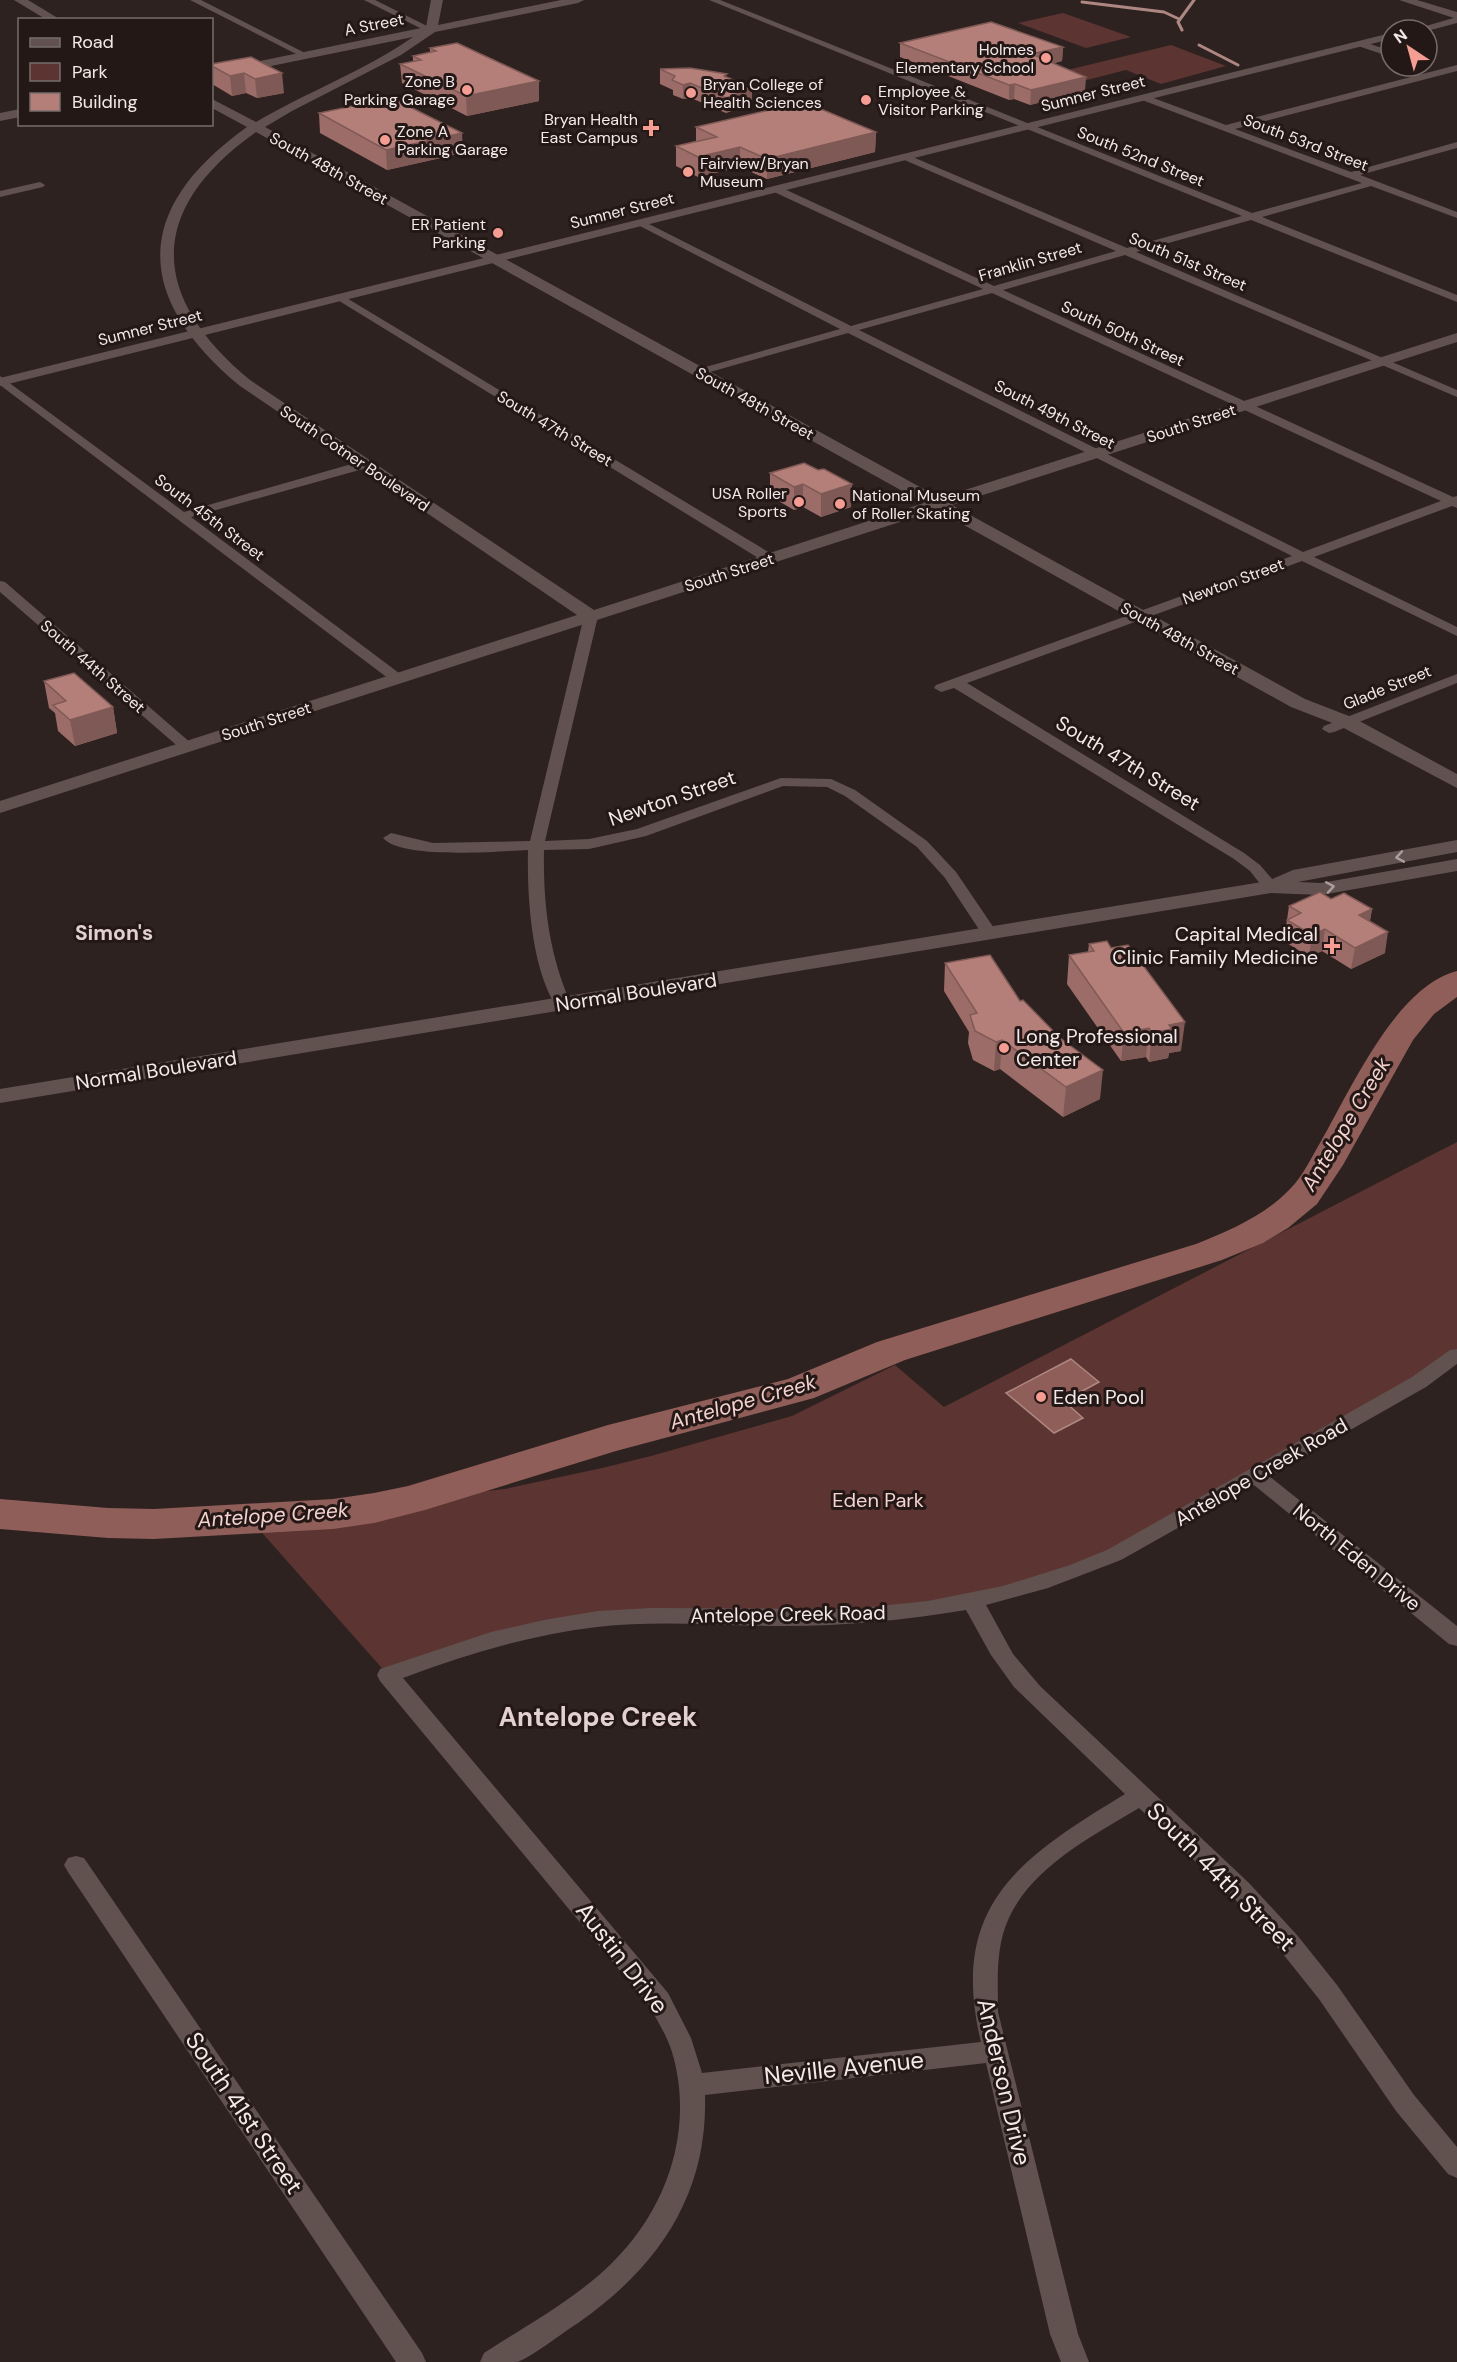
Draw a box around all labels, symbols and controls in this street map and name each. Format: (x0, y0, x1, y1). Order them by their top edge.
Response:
street label: A Street (343, 8, 406, 41)
legend (18, 18, 213, 126)
north arrow (1379, 18, 1439, 78)
text: N (1390, 24, 1411, 48)
text: Road (72, 30, 114, 54)
place label: Holmes Elementary School (896, 39, 1034, 78)
marker: Holmes Elementary School (1039, 51, 1053, 65)
text: Park (72, 60, 108, 84)
street label: Sumner Street (1039, 70, 1147, 117)
place label: Zone B Parking Garage (344, 71, 455, 110)
place label: Bryan College of Health Sciences (703, 74, 823, 113)
place label: Employee & Visitor Parking (878, 81, 984, 120)
marker: Zone B Parking Garage (460, 83, 474, 97)
marker: Bryan College of Health Sciences (684, 86, 698, 100)
text: Building (72, 90, 137, 114)
marker: Employee & Visitor Parking (859, 93, 873, 107)
place label: Bryan Health East Campus (540, 109, 638, 148)
street label: South 53rd Street (1240, 109, 1371, 176)
marker: Bryan Health East Campus (642, 119, 660, 137)
place label: Zone A Parking Garage (397, 121, 508, 160)
street label: South 52nd Street (1074, 121, 1207, 192)
street label: South 48th Street (266, 127, 392, 210)
marker: Zone A Parking Garage (378, 133, 392, 147)
place label: Fairview/Bryan Museum (700, 153, 809, 192)
marker: Fairview/Bryan Museum (681, 165, 695, 179)
street label: Sumner Street (568, 187, 676, 234)
place label: ER Patient Parking (411, 214, 486, 253)
marker: ER Patient Parking (491, 226, 505, 240)
street label: South 51st Street (1126, 227, 1250, 296)
street label: Franklin Street (976, 237, 1084, 286)
street label: South 50th Street (1058, 296, 1188, 371)
street label: Sumner Street (96, 304, 204, 351)
street label: South 48th Street (692, 362, 818, 445)
street label: South 49th Street (991, 375, 1119, 454)
street label: South 47th Street (493, 386, 616, 471)
street label: South Street (1144, 399, 1239, 448)
street label: South Cotner Boulevard (276, 400, 434, 516)
street label: South 45th Street (151, 469, 269, 566)
place label: USA Roller Sports (712, 483, 787, 522)
place label: National Museum of Roller Skating (852, 485, 980, 524)
marker: USA Roller Sports (792, 495, 806, 509)
marker: National Museum of Roller Skating (833, 497, 847, 511)
street label: South Street (682, 548, 777, 597)
street label: Newton Street (1180, 553, 1287, 610)
street label: South 48th Street (1117, 597, 1243, 680)
street label: South 44th Street (36, 615, 149, 718)
street label: Glade Street (1340, 660, 1434, 715)
street label: South Street (219, 697, 314, 746)
street label: South 47th Street (1051, 710, 1205, 816)
street label: Newton Street (605, 764, 739, 832)
one-way arrow (1395, 850, 1405, 863)
one-way arrow (1325, 882, 1334, 894)
district label: Simon's (75, 919, 153, 947)
place label: Capital Medical Clinic Family Medicine (1112, 921, 1318, 970)
marker: Capital Medical Clinic Family Medicine (1323, 937, 1341, 955)
street label: Normal Boulevard (554, 966, 718, 1018)
place label: Long Professional Center (1016, 1023, 1178, 1072)
marker: Long Professional Center (997, 1041, 1011, 1055)
street label: Normal Boulevard (74, 1044, 238, 1096)
water label: Antelope Creek (1295, 1052, 1397, 1197)
water label: Antelope Creek (665, 1368, 820, 1437)
place label: Eden Pool (1053, 1384, 1144, 1410)
marker: Eden Pool (1034, 1390, 1048, 1404)
street label: Antelope Creek Road (1170, 1412, 1352, 1532)
park label: Eden Park (832, 1487, 924, 1513)
water label: Antelope Creek (196, 1496, 350, 1534)
street label: North Eden Drive (1288, 1497, 1426, 1617)
street label: Antelope Creek Road (690, 1599, 886, 1629)
district label: Antelope Creek (499, 1700, 697, 1734)
street label: South 44th Street (1140, 1796, 1302, 1958)
street label: Austin Drive (569, 1896, 676, 2020)
street label: Anderson Drive (970, 1995, 1039, 2168)
street label: South 41st Street (179, 2026, 310, 2200)
street label: Neville Avenue (763, 2044, 925, 2091)

